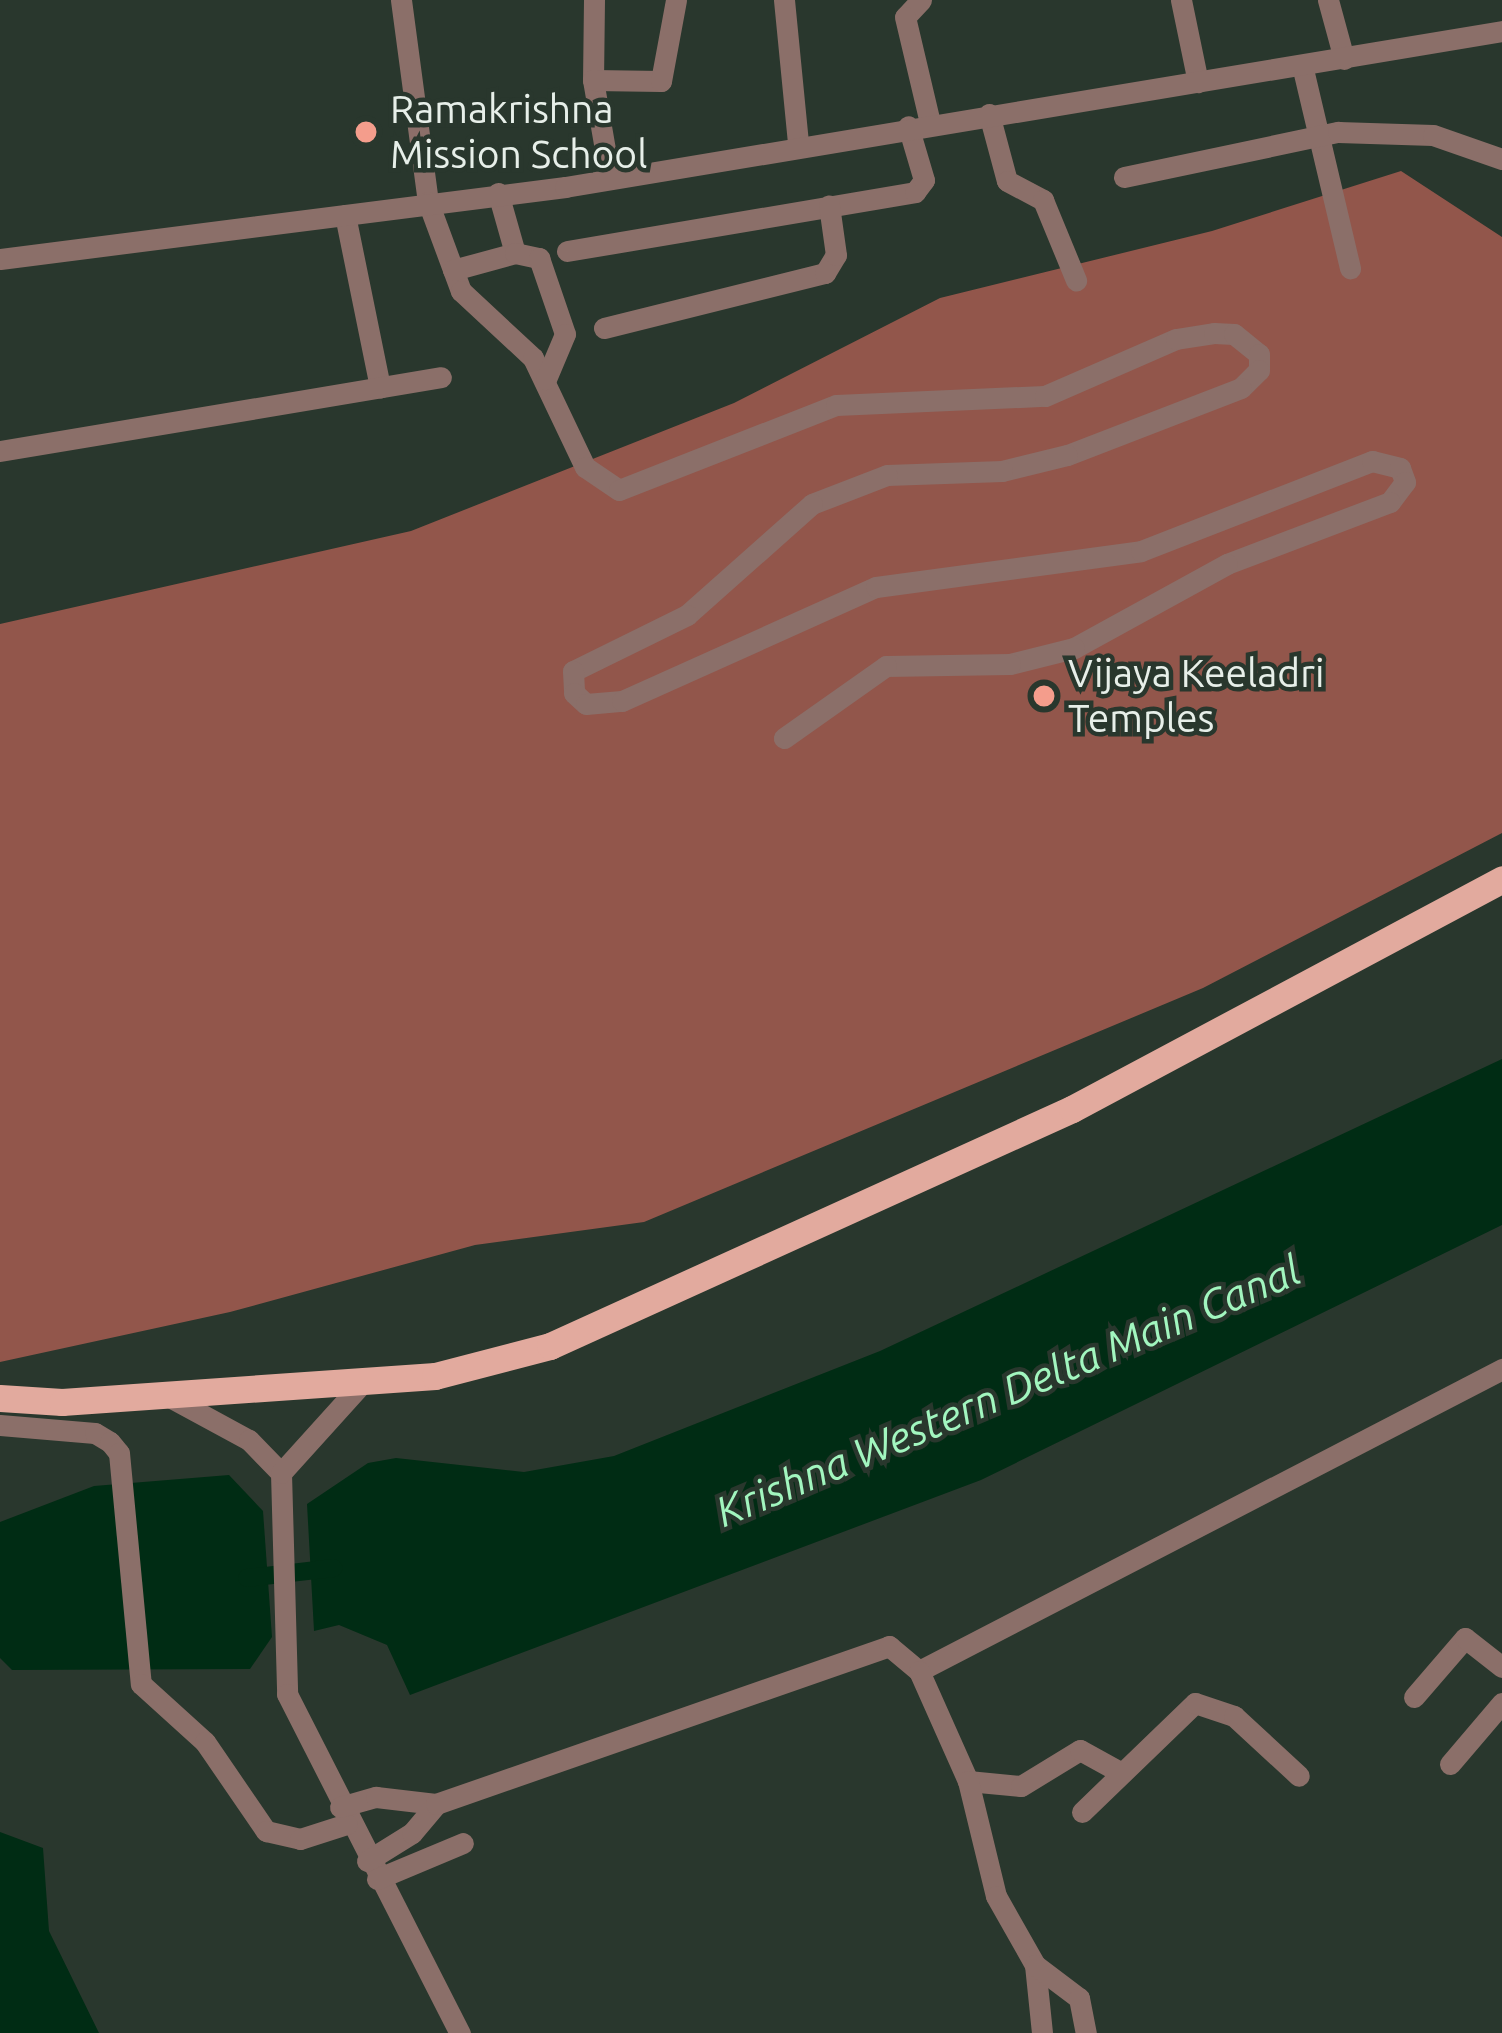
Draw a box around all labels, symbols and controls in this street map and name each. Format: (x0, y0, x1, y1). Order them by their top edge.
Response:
place label: Ramakrishna Mission School (390, 87, 647, 178)
marker: Ramakrishna Mission School (353, 119, 379, 145)
place label: Vijaya Keeladri Temples (1068, 651, 1324, 742)
marker: Vijaya Keeladri Temples (1031, 683, 1057, 709)
water label: Krishna Western Delta Main Canal (708, 1245, 1308, 1537)

